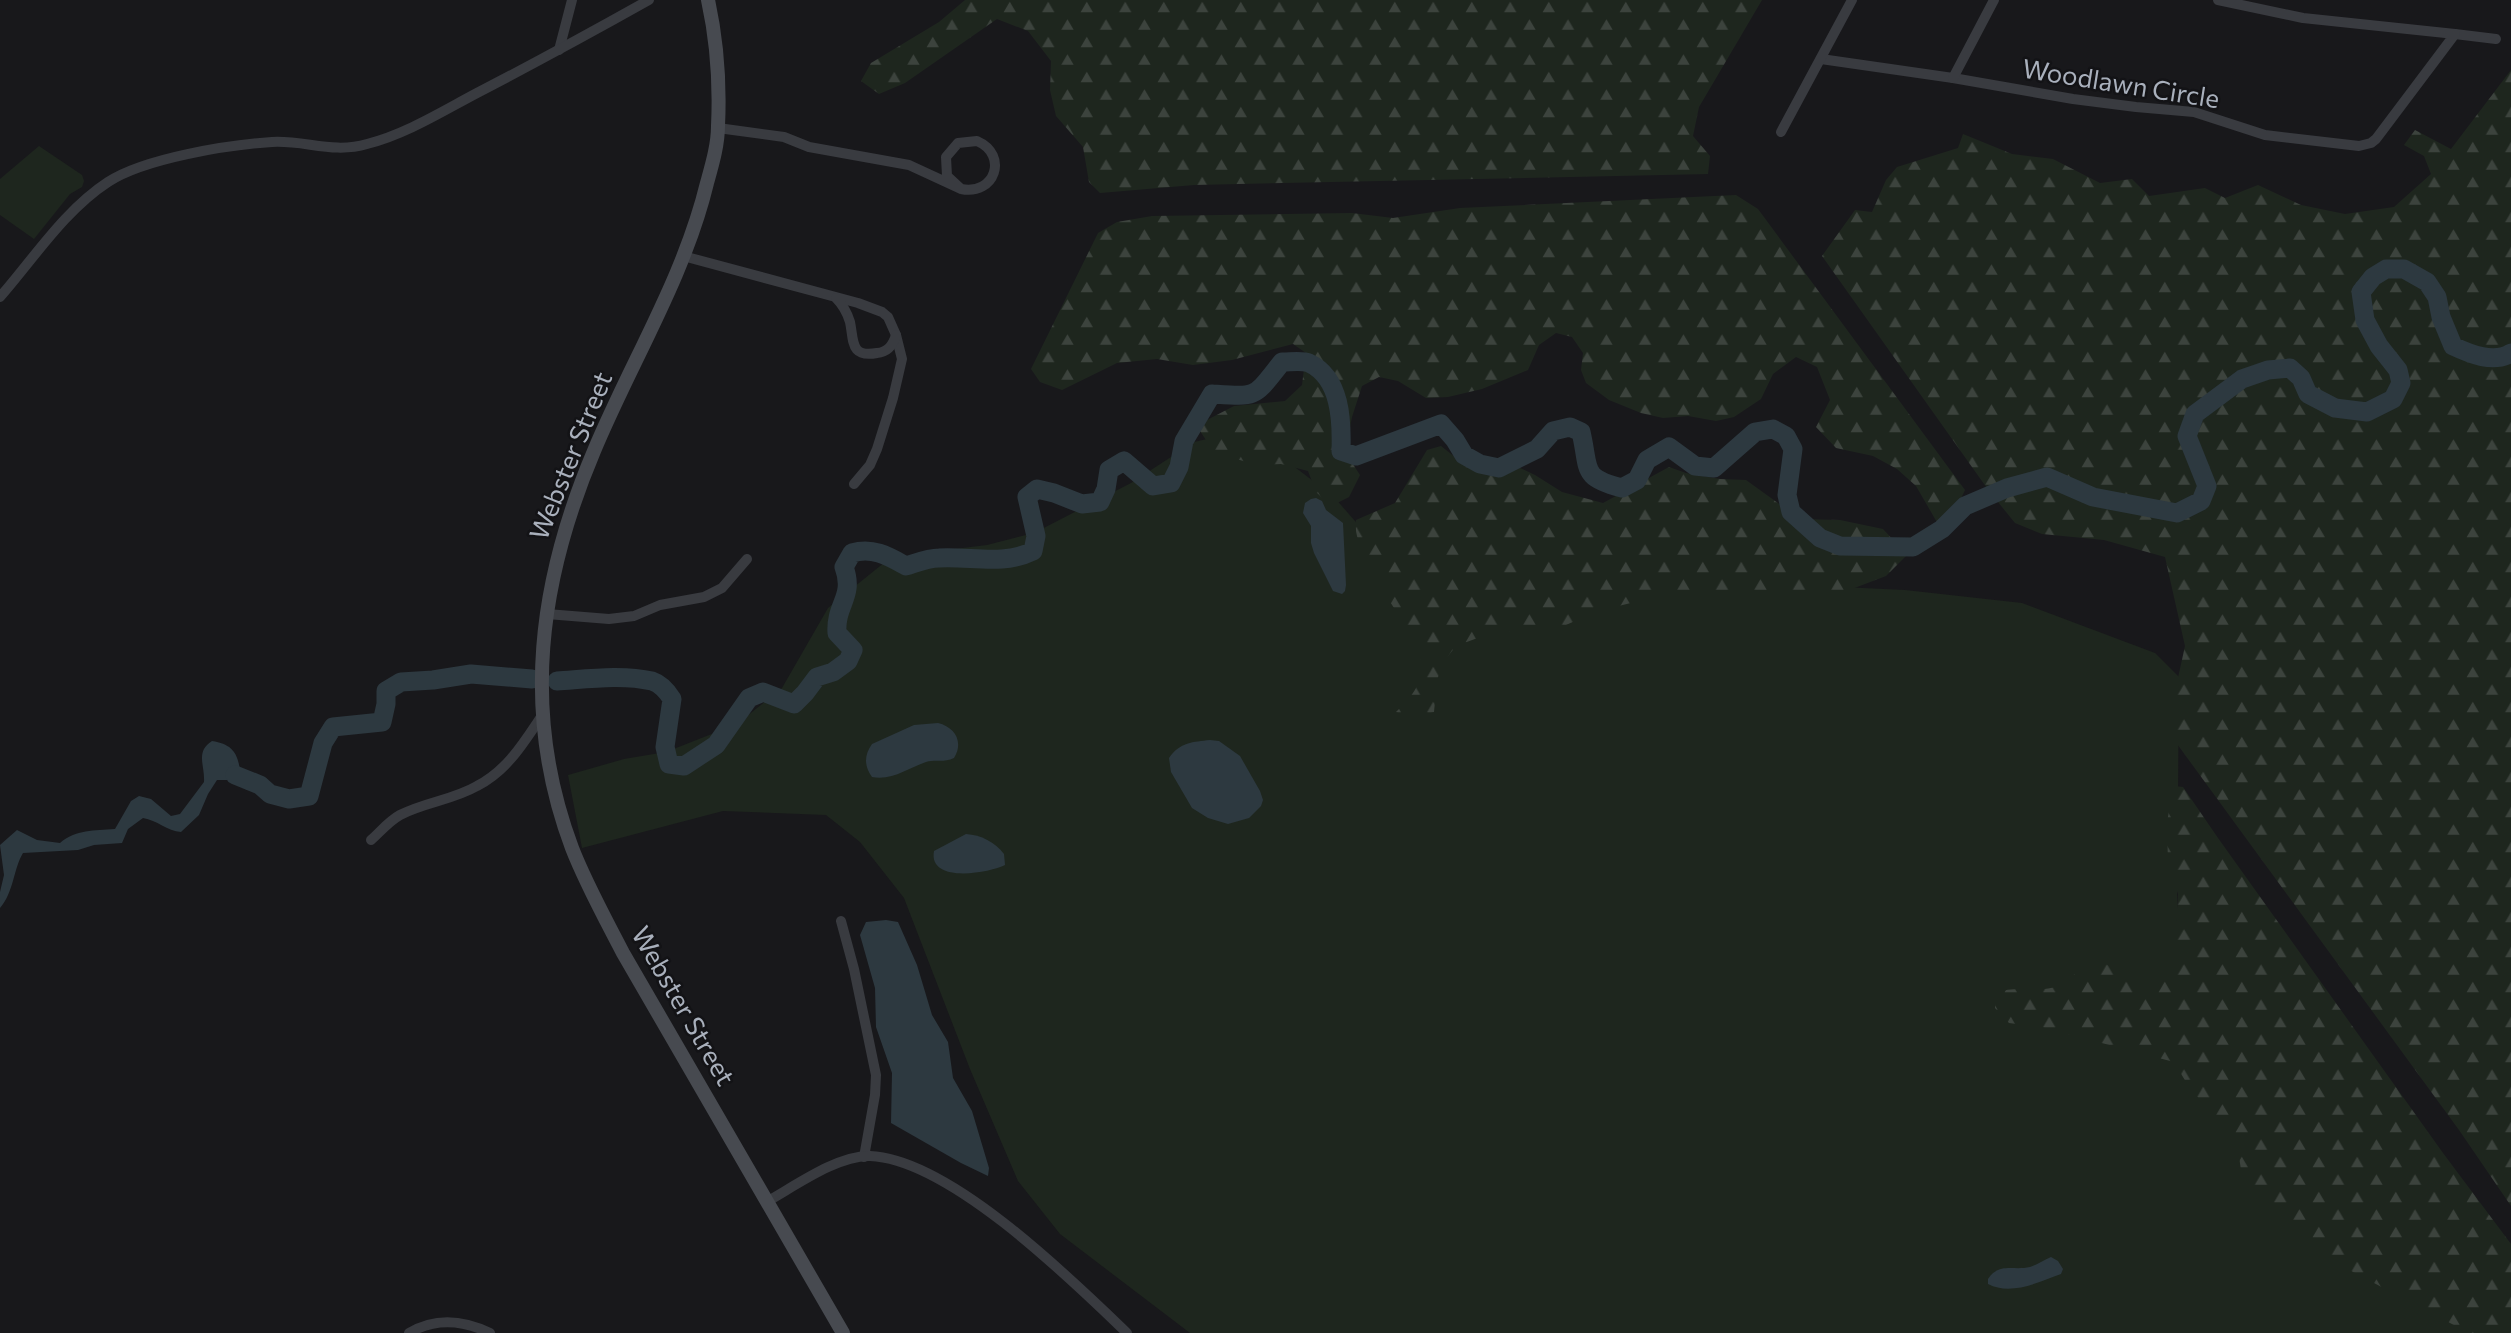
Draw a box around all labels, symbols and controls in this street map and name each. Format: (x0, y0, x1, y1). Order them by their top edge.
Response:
street label: Woodlawn Circle (2021, 52, 2222, 113)
street label: Webster Street (522, 367, 617, 544)
street label: Webster Street (626, 920, 742, 1090)

